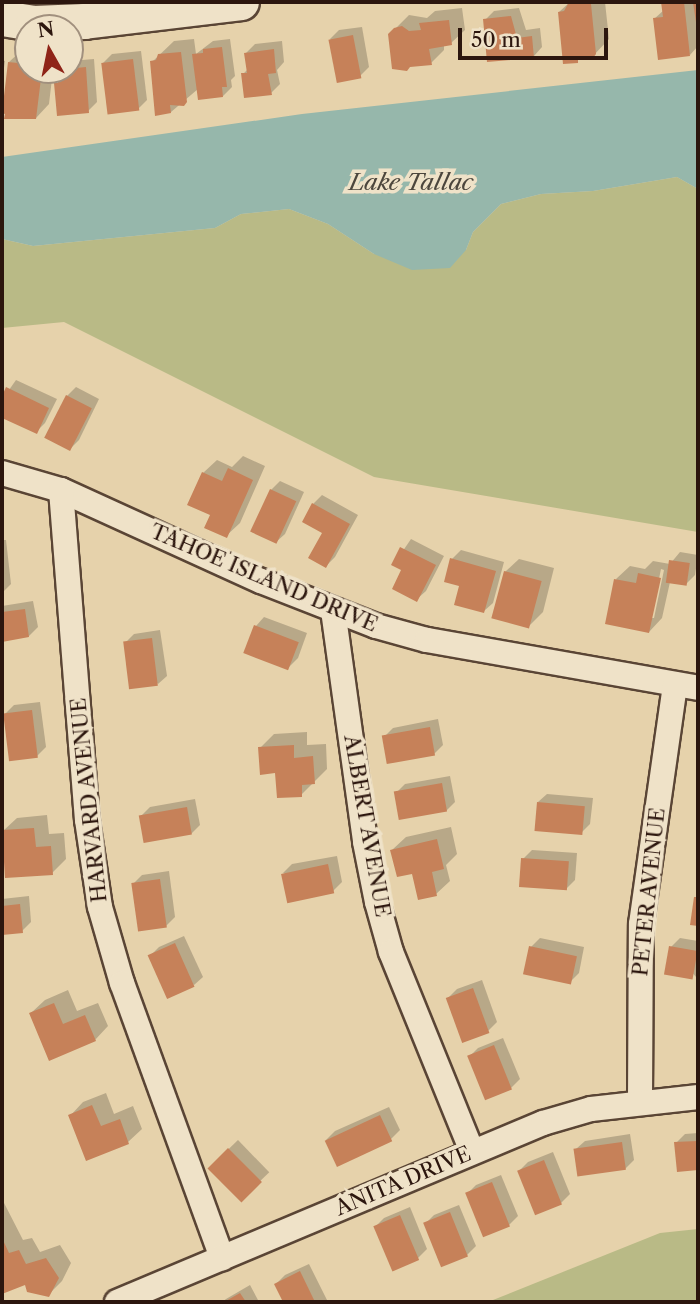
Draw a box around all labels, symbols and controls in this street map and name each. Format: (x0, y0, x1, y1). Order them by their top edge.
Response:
north arrow (14, 14, 84, 84)
scale bar (462, 14, 612, 58)
text: N (36, 17, 56, 42)
text: 50 m (471, 27, 521, 52)
water label: Lake Tallac (349, 168, 473, 196)
street label: TAHOE ISLAND DRIVE (147, 519, 381, 637)
street label: HARVARD AVENUE (66, 696, 112, 904)
street label: ALBERT AVENUE (338, 732, 396, 920)
street label: PETER AVENUE (628, 806, 670, 978)
street label: ANITA DRIVE (331, 1141, 475, 1221)

